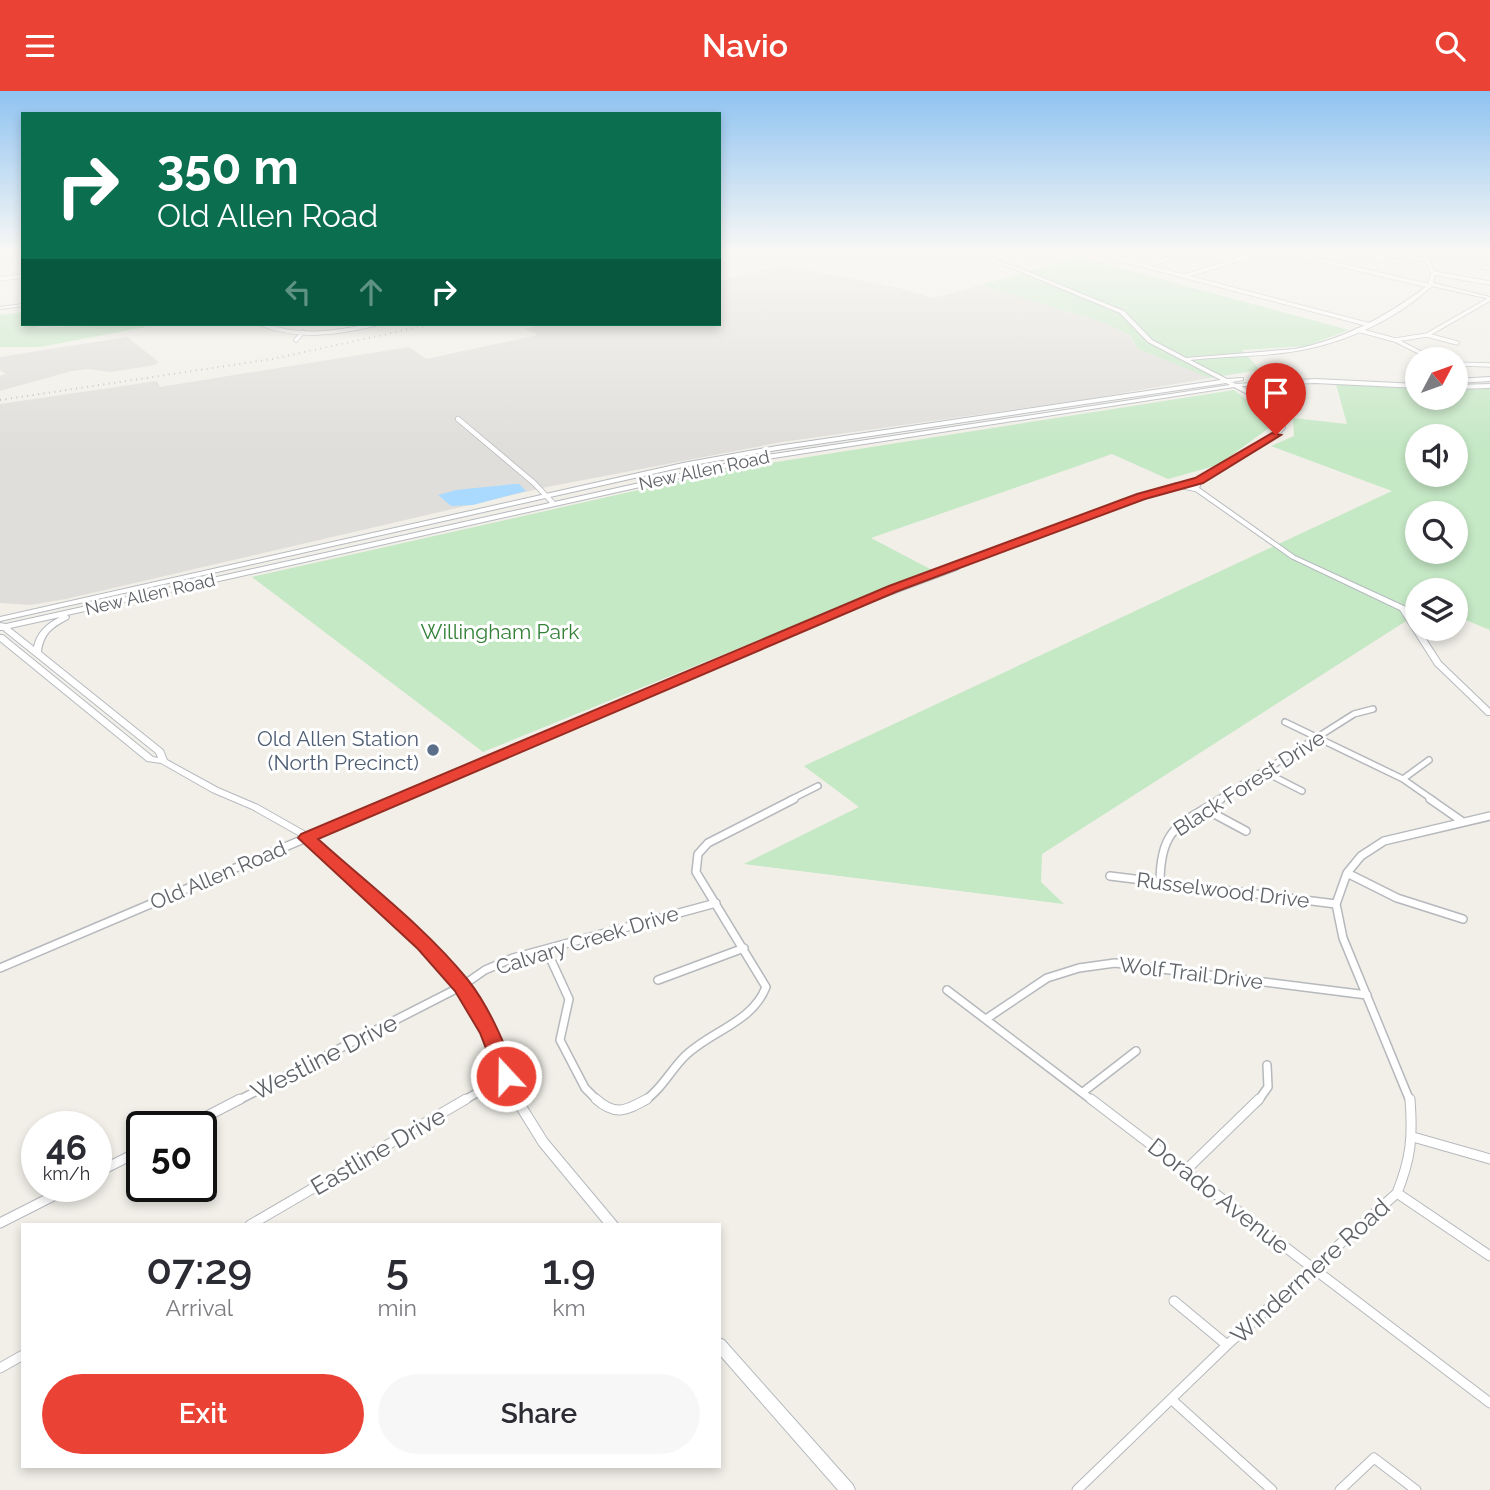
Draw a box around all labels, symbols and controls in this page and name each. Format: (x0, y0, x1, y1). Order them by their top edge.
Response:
icon: menu (21, 27, 59, 65)
text: Navio (702, 27, 788, 64)
icon: search (1431, 27, 1469, 65)
text: 350 m (157, 138, 299, 195)
icon: right (42, 140, 133, 231)
text: Old Allen Road (157, 197, 378, 234)
icon: left (279, 273, 317, 311)
icon: ahead (352, 273, 390, 311)
icon: right (425, 273, 463, 311)
north arrow (1405, 347, 1468, 409)
map controls (1405, 347, 1468, 641)
pin (1246, 363, 1306, 435)
icon: arrive (1257, 374, 1295, 412)
button: sound (1405, 424, 1468, 487)
street label: New Allen Road (637, 446, 771, 494)
button: search (1405, 501, 1468, 564)
street label: New Allen Road (83, 569, 217, 619)
button: layers (1405, 578, 1468, 641)
park label: Willingham Park (421, 619, 580, 644)
street label: Black Forest Drive (1169, 725, 1329, 841)
place label: Old Allen Station (North Precinct) (257, 726, 419, 775)
marker: Old Allen Station (North Precinct) (425, 742, 441, 758)
street label: Old Allen Road (146, 835, 290, 915)
street label: Russelwood Drive (1135, 867, 1311, 913)
street label: Calvary Creek Drive (493, 900, 681, 980)
street label: Wolf Trail Drive (1118, 952, 1264, 994)
street label: Westline Drive (246, 1008, 402, 1106)
position arrow (469, 1039, 543, 1113)
street label: Eastline Drive (306, 1101, 450, 1201)
speed limit sign: 50 (126, 1111, 217, 1202)
text: 46 (46, 1127, 87, 1168)
street label: Dorado Avenue (1142, 1132, 1296, 1260)
text: km/h (43, 1163, 90, 1184)
street label: Windermere Road (1225, 1192, 1395, 1350)
text: 07:29 (146, 1245, 252, 1294)
text: 5 (386, 1245, 409, 1294)
text: 1.9 (542, 1245, 596, 1294)
text: Arrival (166, 1294, 233, 1321)
text: min (377, 1294, 417, 1321)
text: km (552, 1294, 586, 1321)
button: Exit (42, 1374, 364, 1454)
button: Share (378, 1374, 700, 1454)

